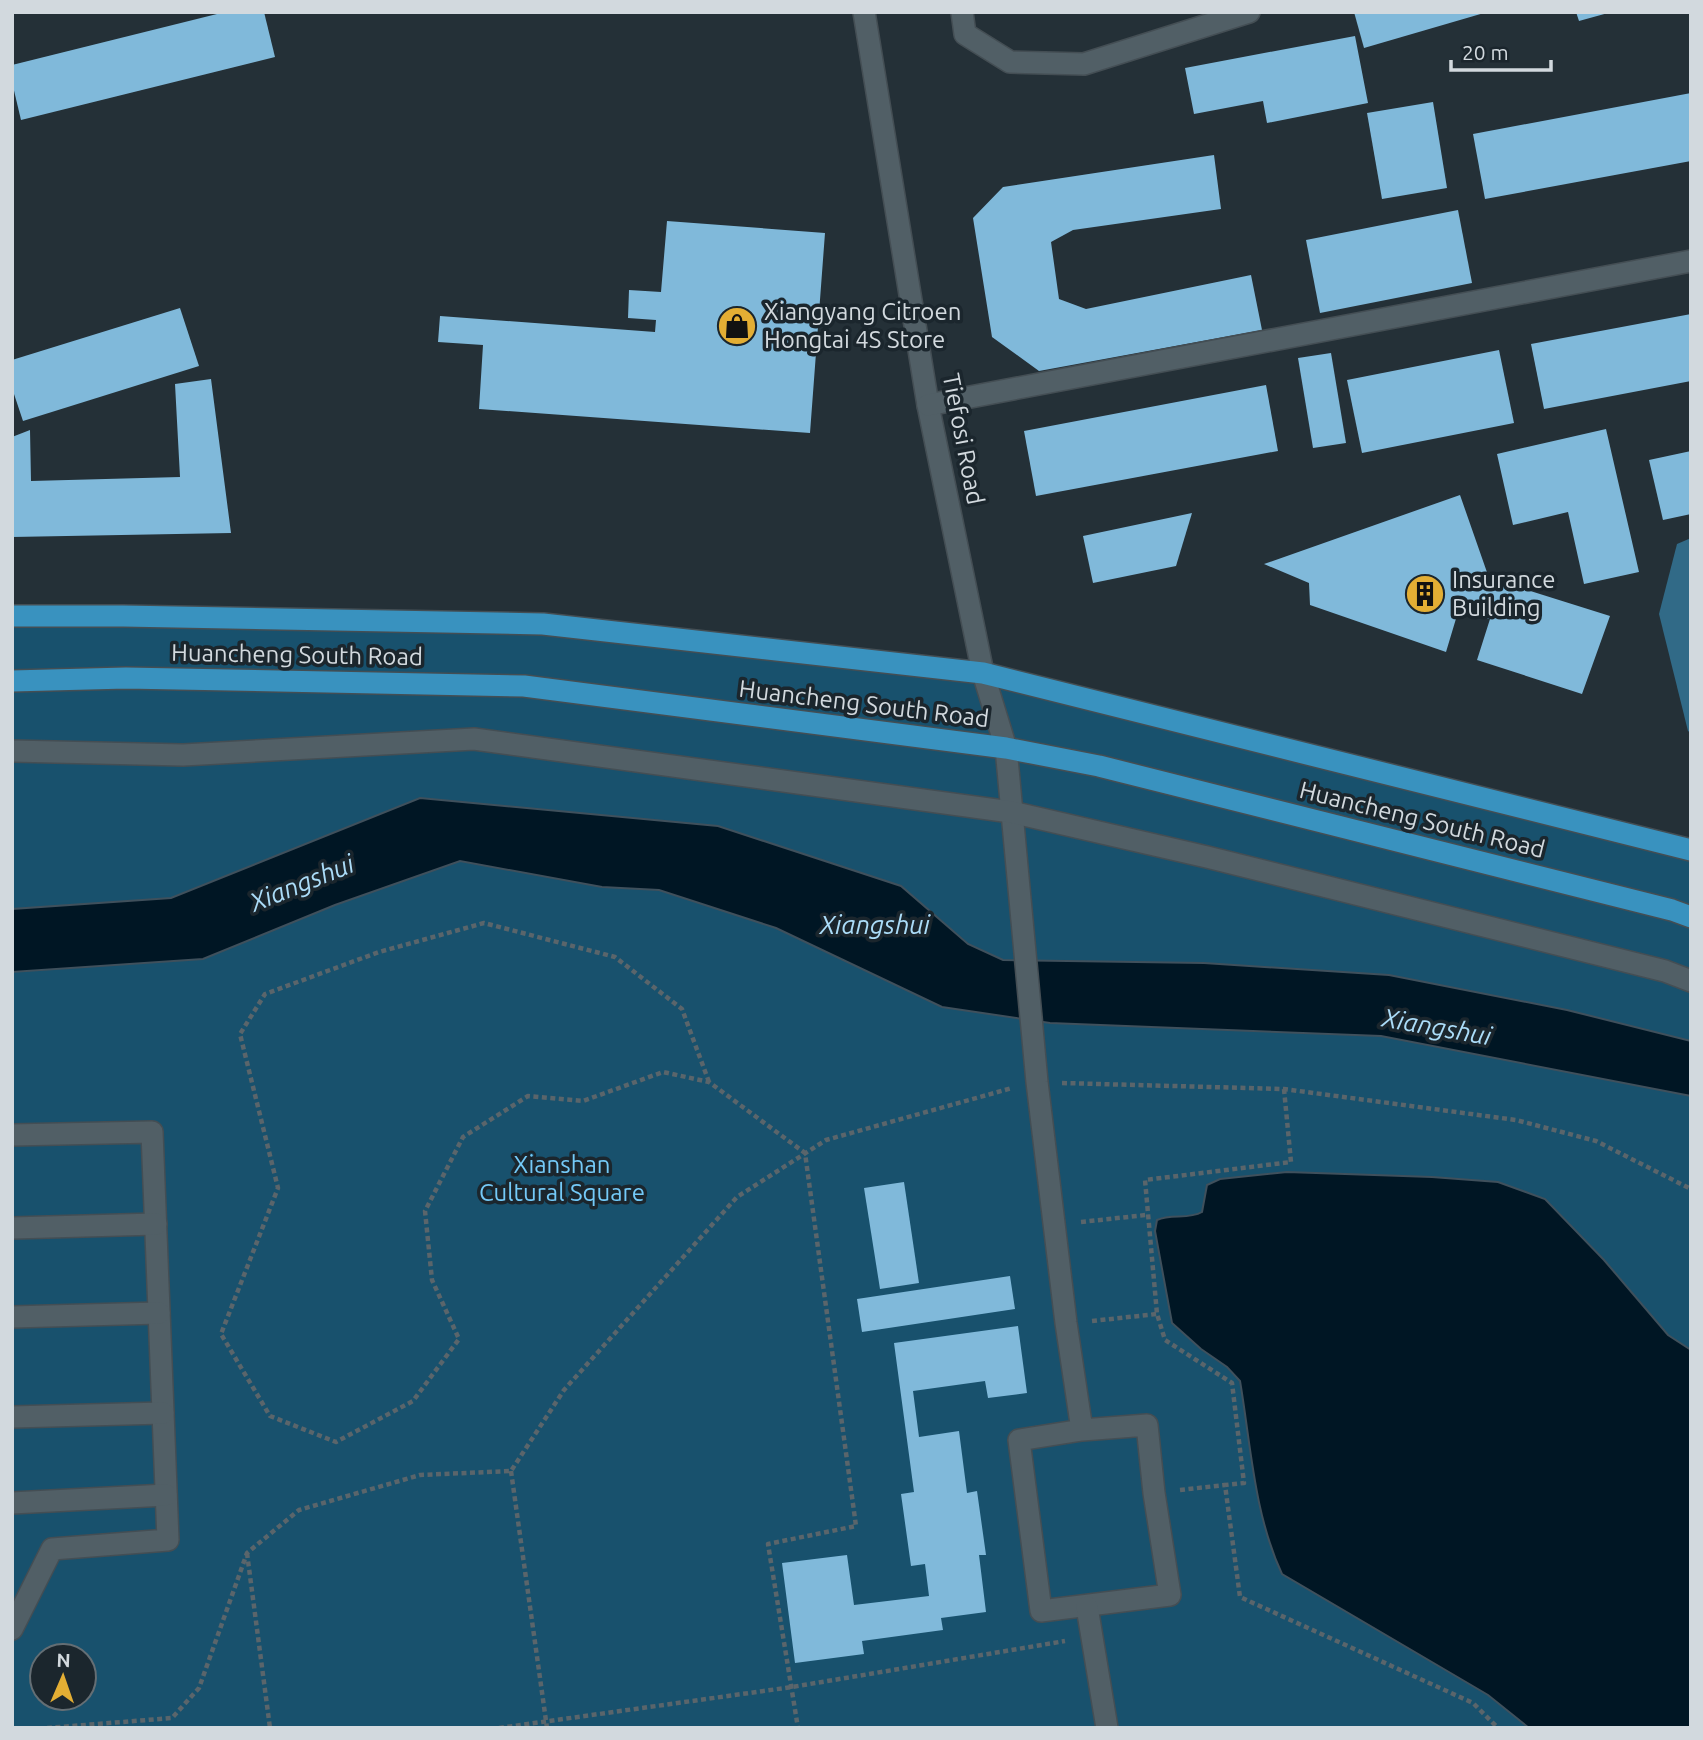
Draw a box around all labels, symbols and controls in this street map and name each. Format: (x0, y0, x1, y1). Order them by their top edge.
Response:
scale bar (1451, 28, 1551, 72)
text: 20 m (1462, 40, 1509, 64)
place label: Xiangyang Citroen Hongtai 4S Store (764, 298, 961, 353)
shop icon: Xiangyang Citroen Hongtai 4S Store (716, 305, 758, 347)
street label: Tiefosi Road (938, 371, 989, 507)
place label: Insurance Building (1452, 566, 1555, 621)
building icon: Insurance Building (1404, 573, 1446, 615)
street label: Huancheng South Road (171, 639, 423, 670)
street label: Huancheng South Road (737, 675, 991, 732)
street label: Huancheng South Road (1297, 776, 1548, 863)
water label: Xiangshui (244, 848, 360, 917)
water label: Xiangshui (818, 910, 931, 939)
water label: Xiangshui (1378, 1002, 1495, 1051)
park label: Xianshan Cultural Square (479, 1151, 645, 1206)
north arrow (28, 1642, 98, 1712)
text: N (56, 1649, 71, 1671)

